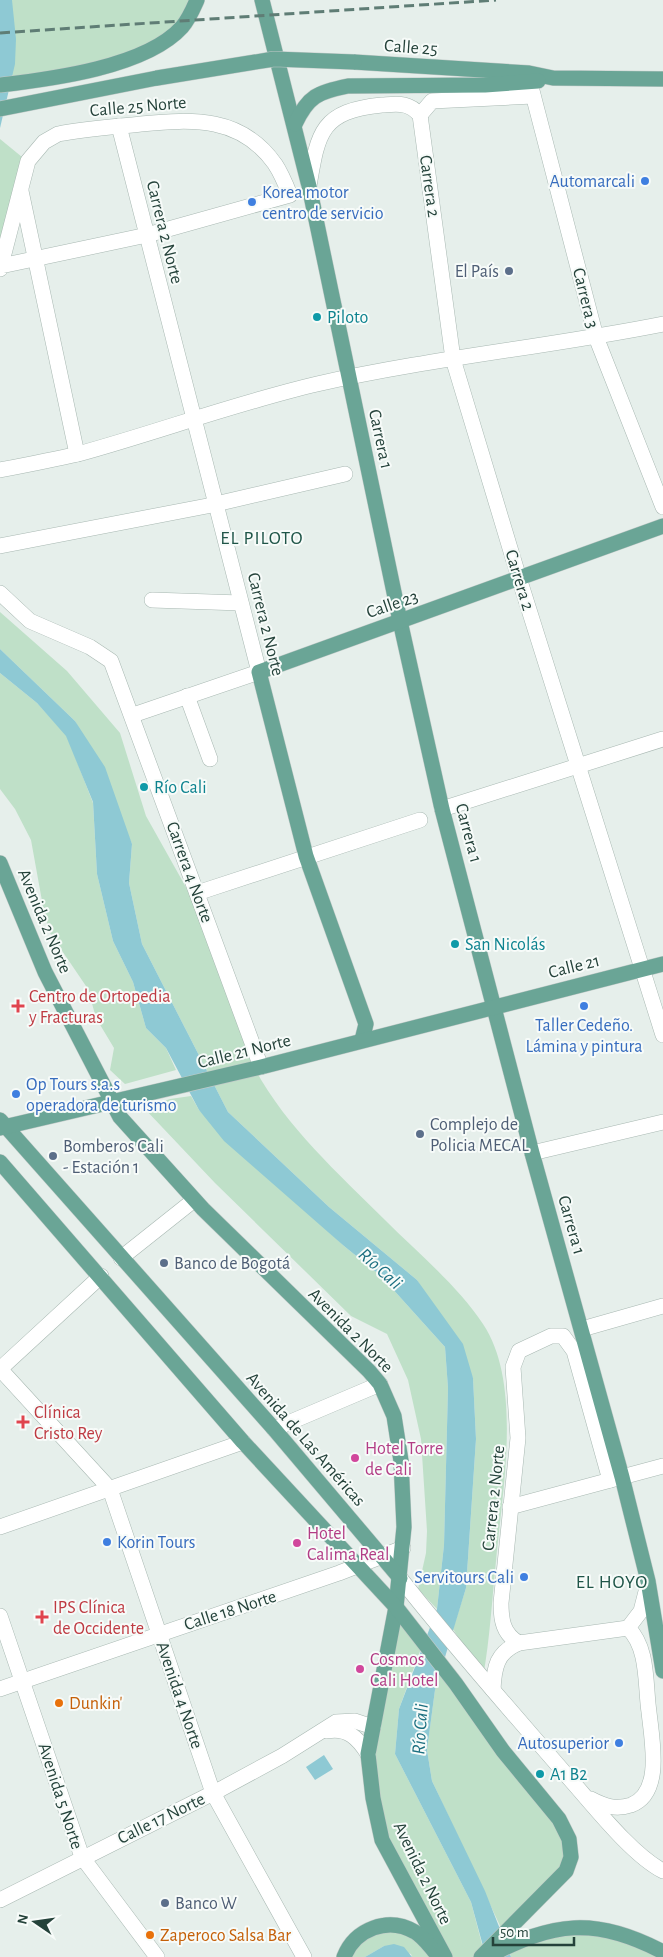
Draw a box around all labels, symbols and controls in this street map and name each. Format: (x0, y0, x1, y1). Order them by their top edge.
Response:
street label: Calle 25 (384, 37, 438, 59)
street label: Calle 25 Norte (89, 94, 187, 120)
street label: Carrera 2 (416, 154, 442, 218)
place label: Automarcali (549, 173, 635, 191)
marker: Automarcali (639, 175, 651, 187)
street label: Carrera 2 Norte (143, 179, 186, 286)
place label: Korea motor centro de servicio (262, 184, 384, 223)
marker: Korea motor centro de servicio (246, 196, 258, 208)
place label: El País (455, 263, 499, 281)
marker: El País (503, 265, 515, 277)
street label: Carrera 3 (569, 266, 601, 330)
place label: Piloto (327, 309, 368, 327)
marker: Piloto (311, 311, 323, 323)
street label: Carrera 1 (365, 408, 395, 471)
district label: EL PILOTO (220, 529, 304, 548)
street label: Carrera 2 (501, 548, 537, 613)
street label: Carrera 2 Norte (244, 571, 287, 678)
street label: Calle 23 (364, 588, 421, 622)
place label: Río Cali (154, 779, 207, 797)
marker: Río Cali (138, 781, 150, 793)
street label: Carrera 1 (452, 802, 485, 865)
street label: Carrera 4 Norte (162, 819, 216, 925)
street label: Avenida 2 Norte (14, 867, 74, 976)
place label: San Nicolás (465, 936, 545, 954)
marker: San Nicolás (449, 938, 461, 950)
street label: Calle 21 (547, 952, 602, 982)
place label: Centro de Ortopedia y Fracturas (28, 988, 171, 1027)
marker: Centro de Ortopedia y Fracturas (11, 999, 25, 1013)
marker: Taller Cedeño. Lámina y pintura (578, 1000, 590, 1012)
place label: Taller Cedeño. Lámina y pintura (525, 1017, 643, 1056)
street label: Calle 21 Norte (196, 1032, 293, 1072)
place label: Op Tours s.a.s operadora de turismo (26, 1076, 177, 1115)
marker: Op Tours s.a.s operadora de turismo (10, 1088, 22, 1100)
place label: Complejo de Policia MECAL (430, 1116, 529, 1155)
marker: Complejo de Policia MECAL (414, 1128, 426, 1140)
place label: Bomberos Cali - Estación 1 (63, 1138, 164, 1177)
marker: Bomberos Cali - Estación 1 (47, 1150, 59, 1162)
street label: Carrera 1 (554, 1194, 588, 1257)
water label: Río Cali (355, 1245, 405, 1293)
place label: Banco de Bogotá (174, 1255, 290, 1273)
marker: Banco de Bogotá (158, 1257, 170, 1269)
street label: Avenida 2 Norte (305, 1285, 396, 1376)
street label: Avenida de Las Américas (242, 1369, 368, 1510)
place label: Clínica Cristo Rey (34, 1404, 103, 1443)
marker: Clínica Cristo Rey (16, 1415, 30, 1429)
place label: Hotel Torre de Cali (365, 1440, 443, 1479)
street label: Carrera 2 Norte (480, 1445, 508, 1552)
marker: Hotel Torre de Cali (349, 1452, 361, 1464)
place label: Hotel Calima Real (307, 1525, 390, 1564)
place label: Korin Tours (117, 1534, 195, 1552)
marker: Korin Tours (101, 1536, 113, 1548)
marker: Hotel Calima Real (291, 1537, 303, 1549)
place label: Servitours Cali (414, 1569, 514, 1587)
marker: Servitours Cali (518, 1571, 530, 1583)
district label: EL HOYO (576, 1573, 648, 1592)
street label: Calle 18 Norte (182, 1588, 279, 1634)
place label: IPS Clínica de Occidente (53, 1599, 144, 1638)
marker: IPS Clínica de Occidente (35, 1610, 49, 1624)
street label: Avenida 4 Norte (152, 1640, 206, 1751)
place label: Cosmos Cali Hotel (370, 1651, 438, 1690)
marker: Cosmos Cali Hotel (354, 1663, 366, 1675)
place label: Dunkin' (69, 1695, 123, 1713)
marker: Dunkin' (53, 1697, 65, 1709)
water label: Río Cali (409, 1703, 432, 1755)
place label: Autosuperior (518, 1735, 609, 1753)
marker: Autosuperior (613, 1737, 625, 1749)
street label: Avenida 5 Norte (34, 1741, 86, 1852)
place label: A1 B2 (550, 1766, 587, 1784)
marker: A1 B2 (534, 1768, 546, 1780)
street label: Calle 17 Norte (115, 1790, 208, 1848)
street label: Avenida 2 Norte (390, 1819, 455, 1927)
place label: Banco W (175, 1895, 237, 1913)
north arrow (10, 1897, 60, 1947)
marker: Banco W (159, 1897, 171, 1909)
text: N (15, 1913, 31, 1926)
scale bar (493, 1914, 574, 1946)
text: 50 m (500, 1925, 529, 1940)
place label: Zaperoco Salsa Bar (160, 1927, 291, 1945)
marker: Zaperoco Salsa Bar (144, 1929, 156, 1941)

